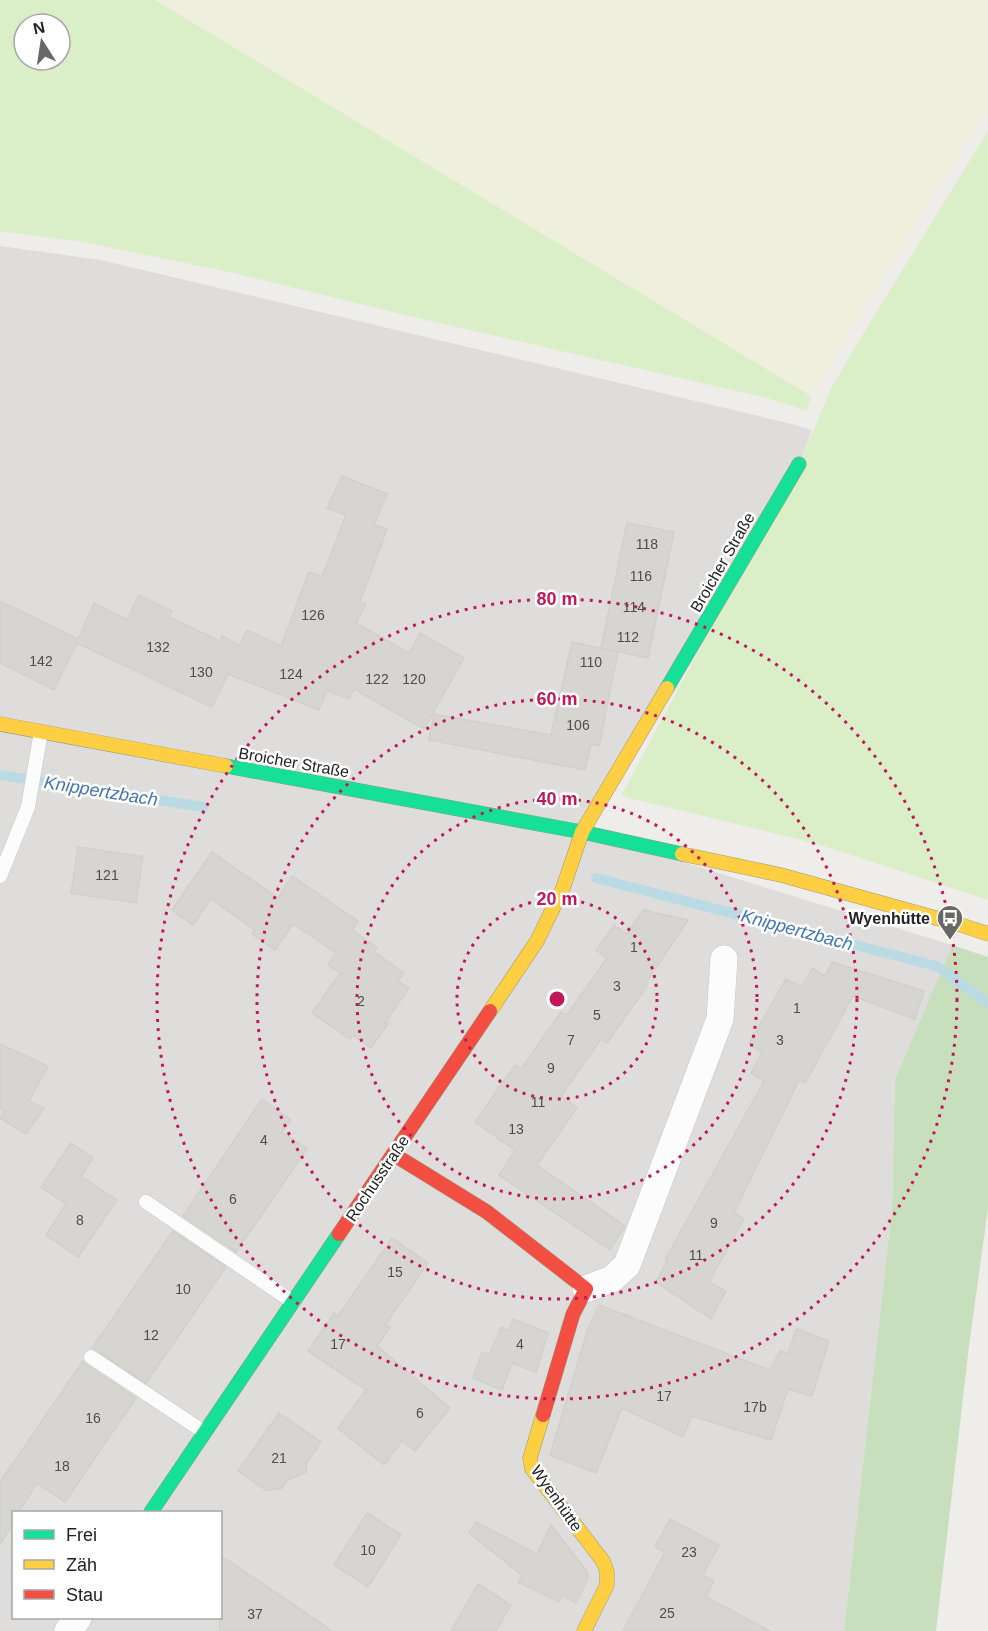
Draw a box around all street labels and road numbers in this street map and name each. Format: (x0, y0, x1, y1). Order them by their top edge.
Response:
street label: Broicher Straße (687, 509, 758, 615)
street label: Broicher Straße (237, 744, 351, 781)
street label: Rochusstraße (343, 1132, 412, 1224)
street label: Wyenhütte (528, 1462, 586, 1535)

